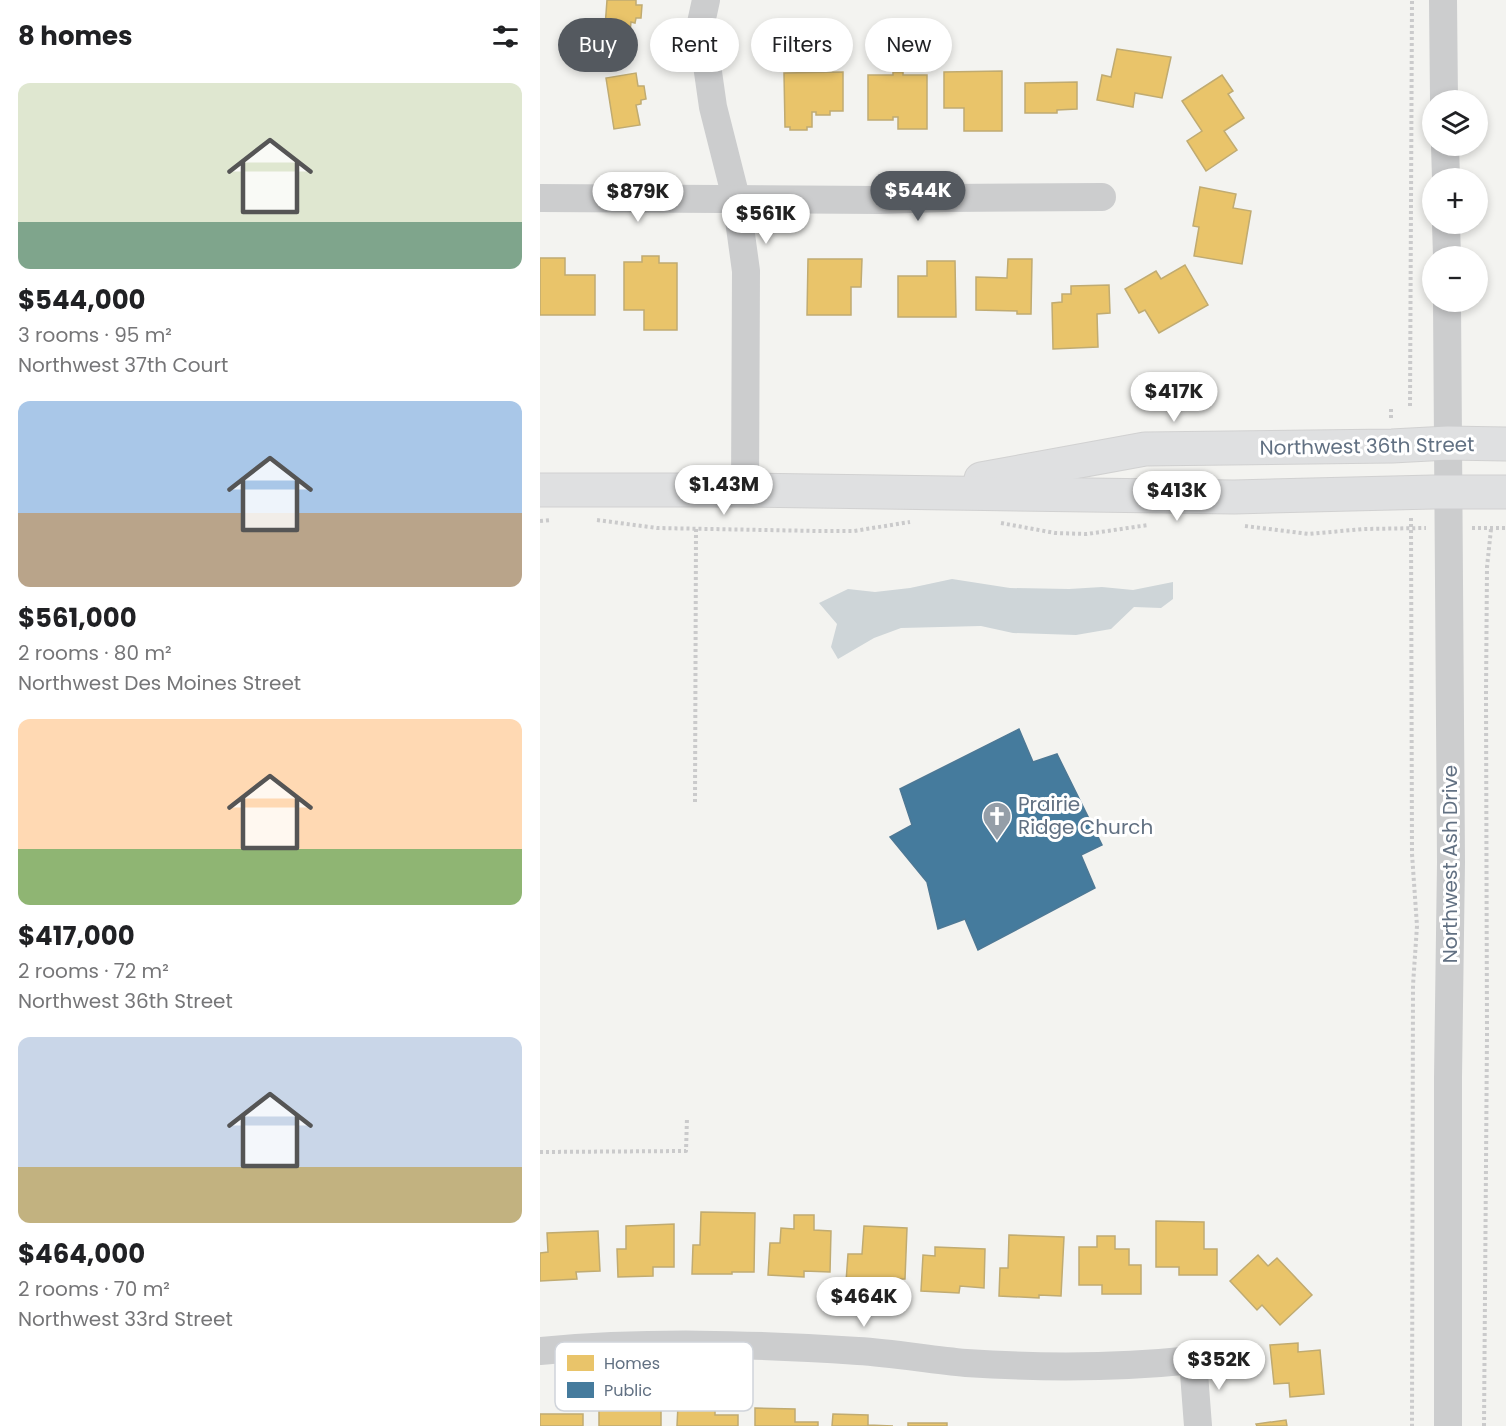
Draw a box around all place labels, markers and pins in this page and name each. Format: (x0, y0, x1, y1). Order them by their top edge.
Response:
pin: $544K (876, 171, 960, 222)
pin: $879K (596, 172, 680, 223)
pin: $561K (724, 194, 808, 245)
pin: $417K (1132, 372, 1216, 423)
pin: $1.43M (675, 465, 773, 516)
pin: $413K (1135, 471, 1219, 522)
place label: Prairie Ridge Church (1018, 790, 1153, 841)
church icon: Prairie Ridge Church (981, 800, 1013, 842)
pin: $464K (822, 1277, 906, 1328)
pin: $352K (1177, 1340, 1261, 1391)

